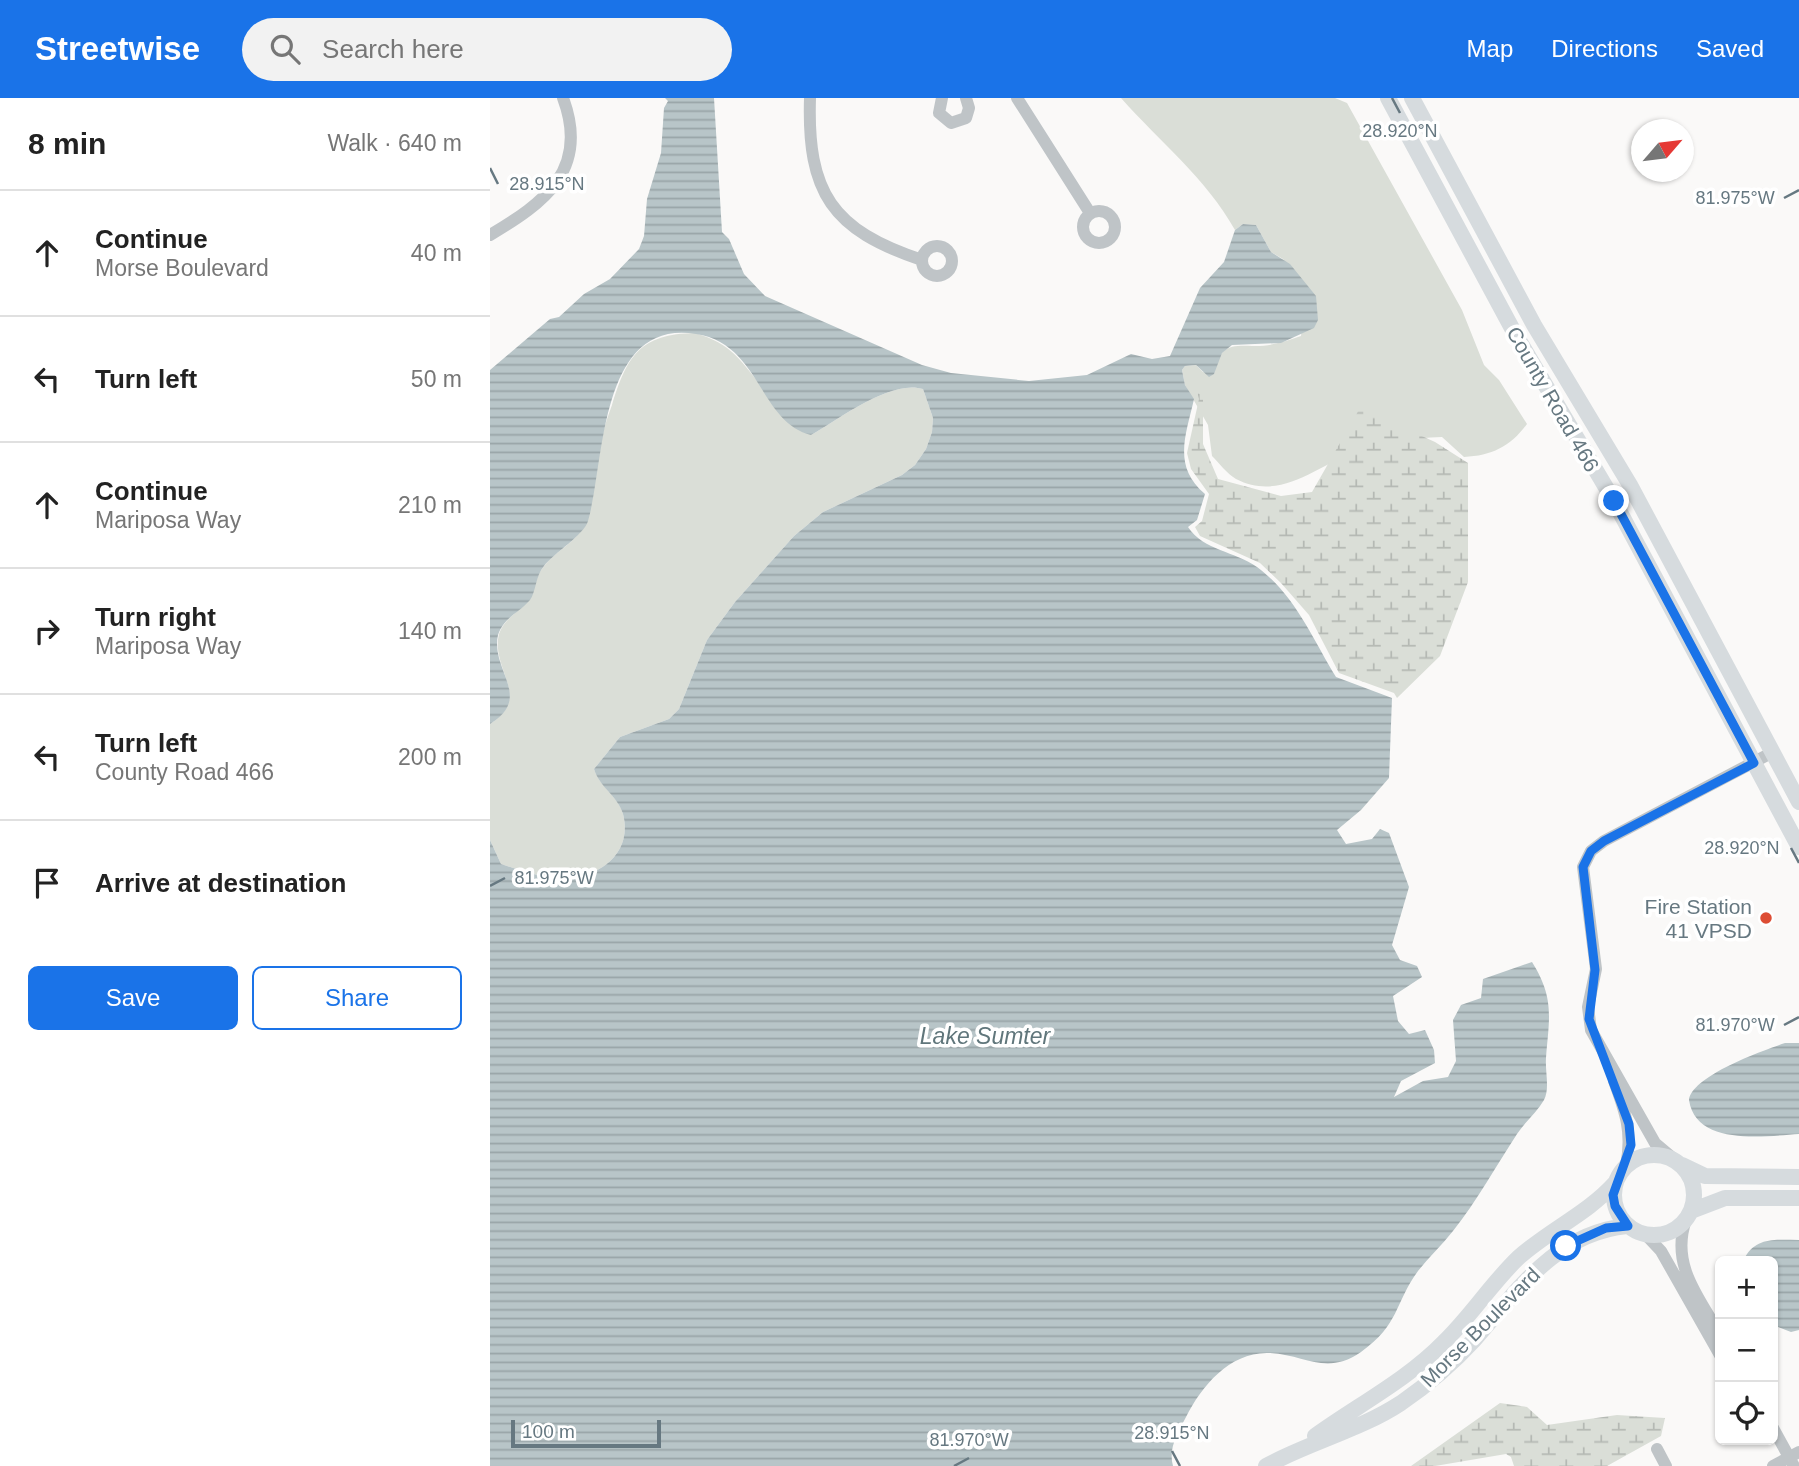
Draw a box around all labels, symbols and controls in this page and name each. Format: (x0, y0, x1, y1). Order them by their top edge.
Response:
search box (242, 18, 732, 81)
text: Streetwise (35, 30, 200, 67)
icon: search (266, 30, 304, 68)
text: Search here (322, 34, 464, 64)
text: Map (1467, 35, 1513, 62)
text: Directions (1551, 35, 1658, 62)
text: Saved (1696, 35, 1764, 62)
north arrow (1631, 119, 1694, 182)
text: 28.920°N (1362, 121, 1438, 141)
text: 8 min (28, 127, 106, 160)
text: Walk · 640 m (327, 130, 462, 156)
text: 28.915°N (509, 174, 585, 194)
text: 81.975°W (1695, 188, 1775, 208)
text: Continue (95, 224, 208, 254)
icon: ahead (28, 234, 66, 272)
text: 40 m (411, 240, 462, 266)
text: Morse Boulevard (95, 255, 269, 281)
street label: County Road 466 (1502, 322, 1604, 476)
icon: left (28, 360, 66, 398)
text: Turn left (95, 364, 197, 394)
text: 50 m (411, 366, 462, 392)
text: Continue (95, 476, 208, 506)
route end (1598, 485, 1629, 516)
icon: ahead (28, 486, 66, 524)
text: 210 m (398, 492, 462, 518)
text: Mariposa Way (95, 507, 241, 533)
text: Turn right (95, 602, 216, 632)
icon: right (28, 612, 66, 650)
text: 140 m (398, 618, 462, 644)
text: Mariposa Way (95, 633, 241, 659)
text: Turn left (95, 728, 197, 758)
icon: left (28, 738, 66, 776)
text: 200 m (398, 744, 462, 770)
text: County Road 466 (95, 759, 274, 785)
text: 28.920°N (1704, 838, 1780, 858)
icon: arrive (28, 864, 66, 902)
text: Arrive at destination (95, 868, 346, 898)
text: 81.975°W (514, 868, 594, 888)
place label: Fire Station 41 VPSD (1645, 895, 1752, 942)
marker: Fire Station 41 VPSD (1758, 910, 1774, 926)
button: Save (28, 966, 238, 1030)
button: Share (252, 966, 462, 1030)
text: 81.970°W (1695, 1015, 1775, 1035)
water label: Lake Sumter (920, 1023, 1052, 1049)
route start (1550, 1230, 1581, 1261)
map controls (1715, 1256, 1778, 1445)
button: + (1715, 1256, 1778, 1319)
street label: Morse Boulevard (1416, 1263, 1544, 1391)
button: − (1715, 1319, 1778, 1382)
button: locate (1715, 1382, 1778, 1445)
scale bar (511, 1417, 662, 1449)
text: 100 m (522, 1421, 575, 1442)
text: 28.915°N (1134, 1423, 1210, 1443)
text: 81.970°W (929, 1430, 1009, 1450)

